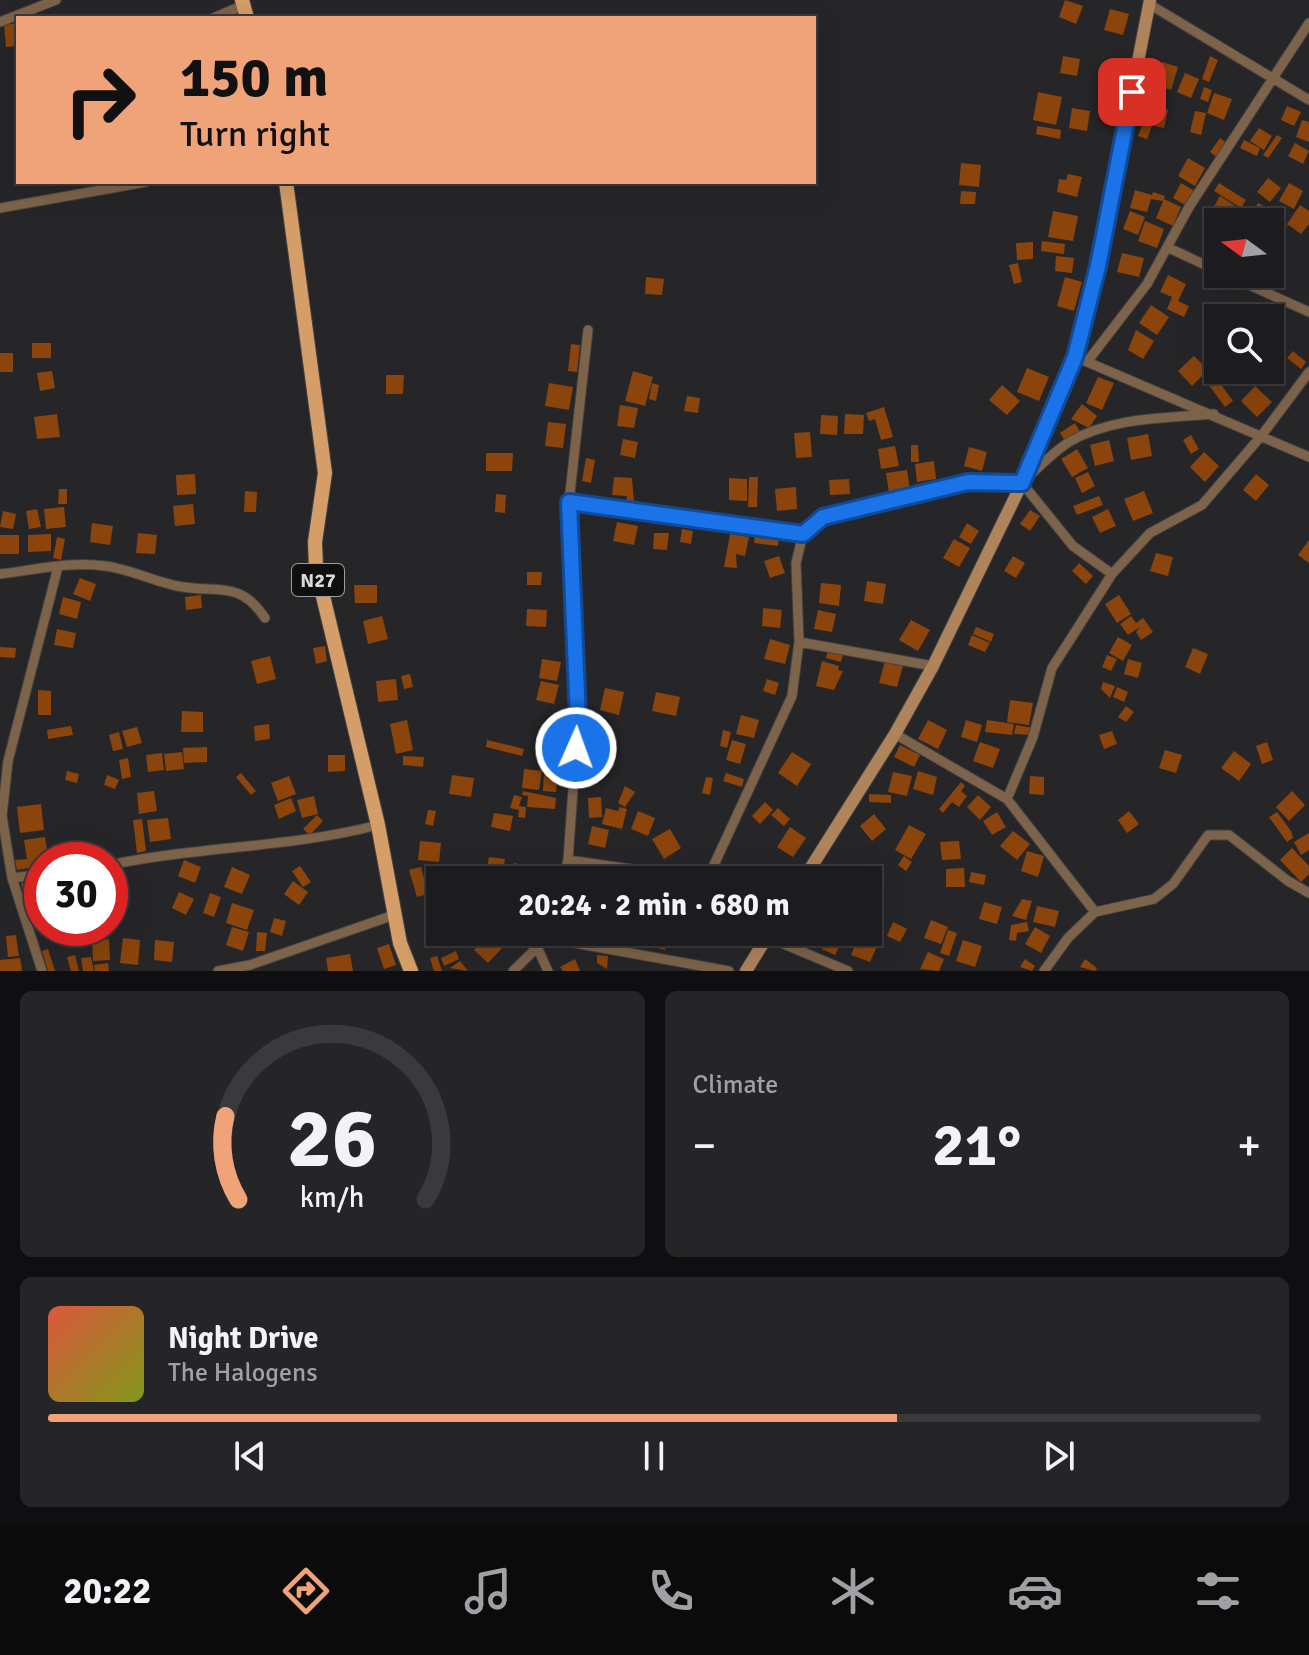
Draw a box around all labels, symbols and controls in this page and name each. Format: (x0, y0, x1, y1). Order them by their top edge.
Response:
text: 150 m (180, 43, 328, 112)
icon: right (48, 48, 152, 152)
pin (1098, 58, 1166, 126)
icon: arrive (1110, 70, 1154, 114)
text: Turn right (180, 112, 330, 157)
north arrow (1204, 208, 1284, 288)
map controls (1204, 208, 1284, 384)
button: search (1204, 304, 1284, 384)
road number: N27 (292, 564, 344, 596)
position arrow (534, 706, 618, 790)
speed limit sign: 30 (24, 842, 128, 946)
text: 20:24 · 2 min · 680 m (518, 887, 790, 924)
text: Climate (693, 1069, 778, 1101)
text: 26 (287, 1088, 377, 1190)
text: 21° (932, 1109, 1021, 1183)
text: − (693, 1119, 716, 1173)
text: + (1237, 1119, 1261, 1173)
text: km/h (300, 1180, 365, 1215)
text: Night Drive (168, 1320, 318, 1357)
text: The Halogens (168, 1357, 318, 1389)
icon: previous (228, 1434, 272, 1478)
icon: pause (632, 1434, 676, 1478)
icon: next (1037, 1434, 1081, 1478)
icon: directions (278, 1563, 334, 1619)
icon: music (460, 1563, 516, 1619)
icon: phone (643, 1563, 699, 1619)
icon: climate (825, 1563, 881, 1619)
icon: car (1007, 1563, 1063, 1619)
icon: filters (1190, 1563, 1246, 1619)
text: 20:22 (63, 1569, 152, 1614)

